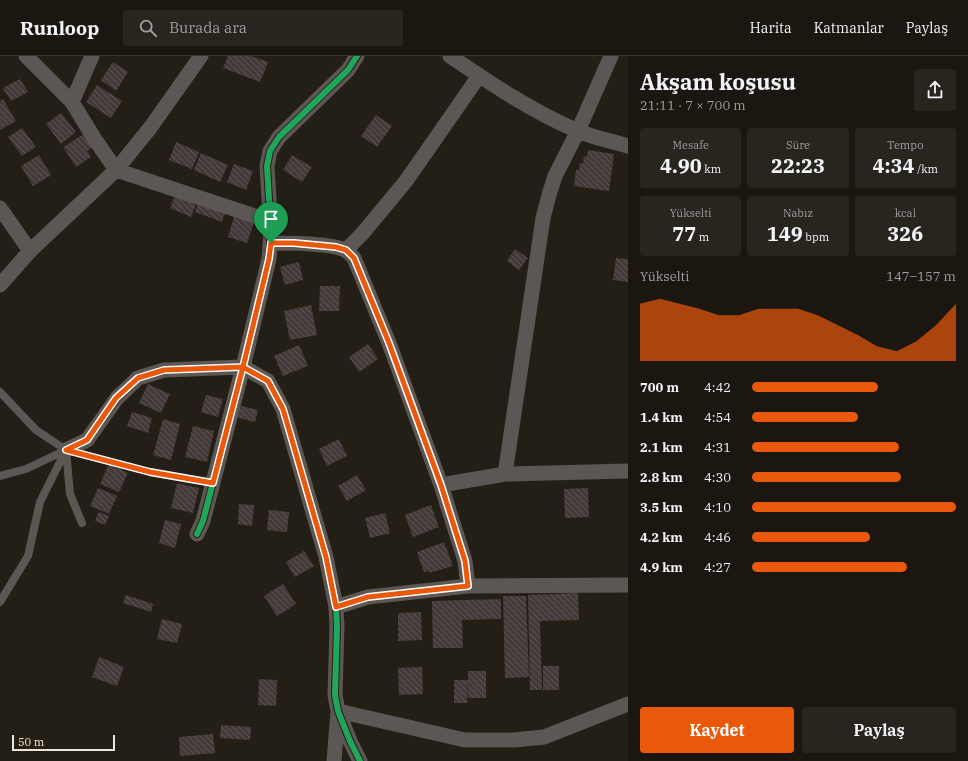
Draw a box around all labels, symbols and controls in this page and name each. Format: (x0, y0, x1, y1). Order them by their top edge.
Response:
search box (123, 10, 403, 46)
text: Runloop (20, 16, 99, 40)
icon: search (137, 17, 159, 39)
text: Burada ara (169, 18, 247, 37)
text: Harita (750, 19, 792, 37)
text: Katmanlar (814, 19, 884, 37)
text: Paylaş (906, 19, 948, 37)
text: Akşam koşusu (640, 67, 796, 96)
button: share (914, 69, 956, 111)
text: 21:11 · 7 × 700 m (640, 97, 746, 114)
text: Mesafe (672, 138, 709, 152)
text: Süre (786, 138, 810, 152)
text: Tempo (887, 138, 923, 152)
text: 4.90 (660, 152, 702, 179)
text: 22:23 (771, 152, 825, 179)
text: 4:34 (873, 152, 915, 179)
text: km (702, 162, 721, 176)
text: /km (915, 162, 938, 176)
pin (254, 202, 288, 243)
text: Yükselti (670, 206, 712, 220)
text: Nabız (783, 206, 813, 220)
text: kcal (895, 206, 916, 220)
icon: arrive (260, 208, 282, 230)
text: 77 (672, 220, 696, 247)
text: 149 (767, 220, 803, 247)
text: 326 (887, 220, 923, 247)
text: m (696, 230, 709, 244)
text: bpm (803, 230, 829, 244)
text: Yükselti (640, 268, 689, 285)
text: 147–157 m (886, 268, 956, 285)
text: 700 m (640, 379, 679, 396)
text: 4:42 (704, 379, 731, 396)
text: 1.4 km (640, 409, 683, 426)
text: 4:54 (704, 409, 731, 426)
text: 2.1 km (640, 439, 683, 456)
text: 4:31 (704, 439, 731, 456)
text: 2.8 km (640, 469, 683, 486)
text: 4:30 (704, 469, 731, 486)
text: 3.5 km (640, 499, 683, 516)
text: 4:10 (704, 499, 731, 516)
text: 4.2 km (640, 529, 683, 546)
text: 4:46 (704, 529, 731, 546)
text: 4.9 km (640, 559, 683, 576)
text: 4:27 (704, 559, 731, 576)
button: Kaydet (640, 707, 794, 753)
button: Paylaş (802, 707, 956, 753)
scale bar (12, 733, 115, 752)
text: 50 m (18, 735, 44, 749)

